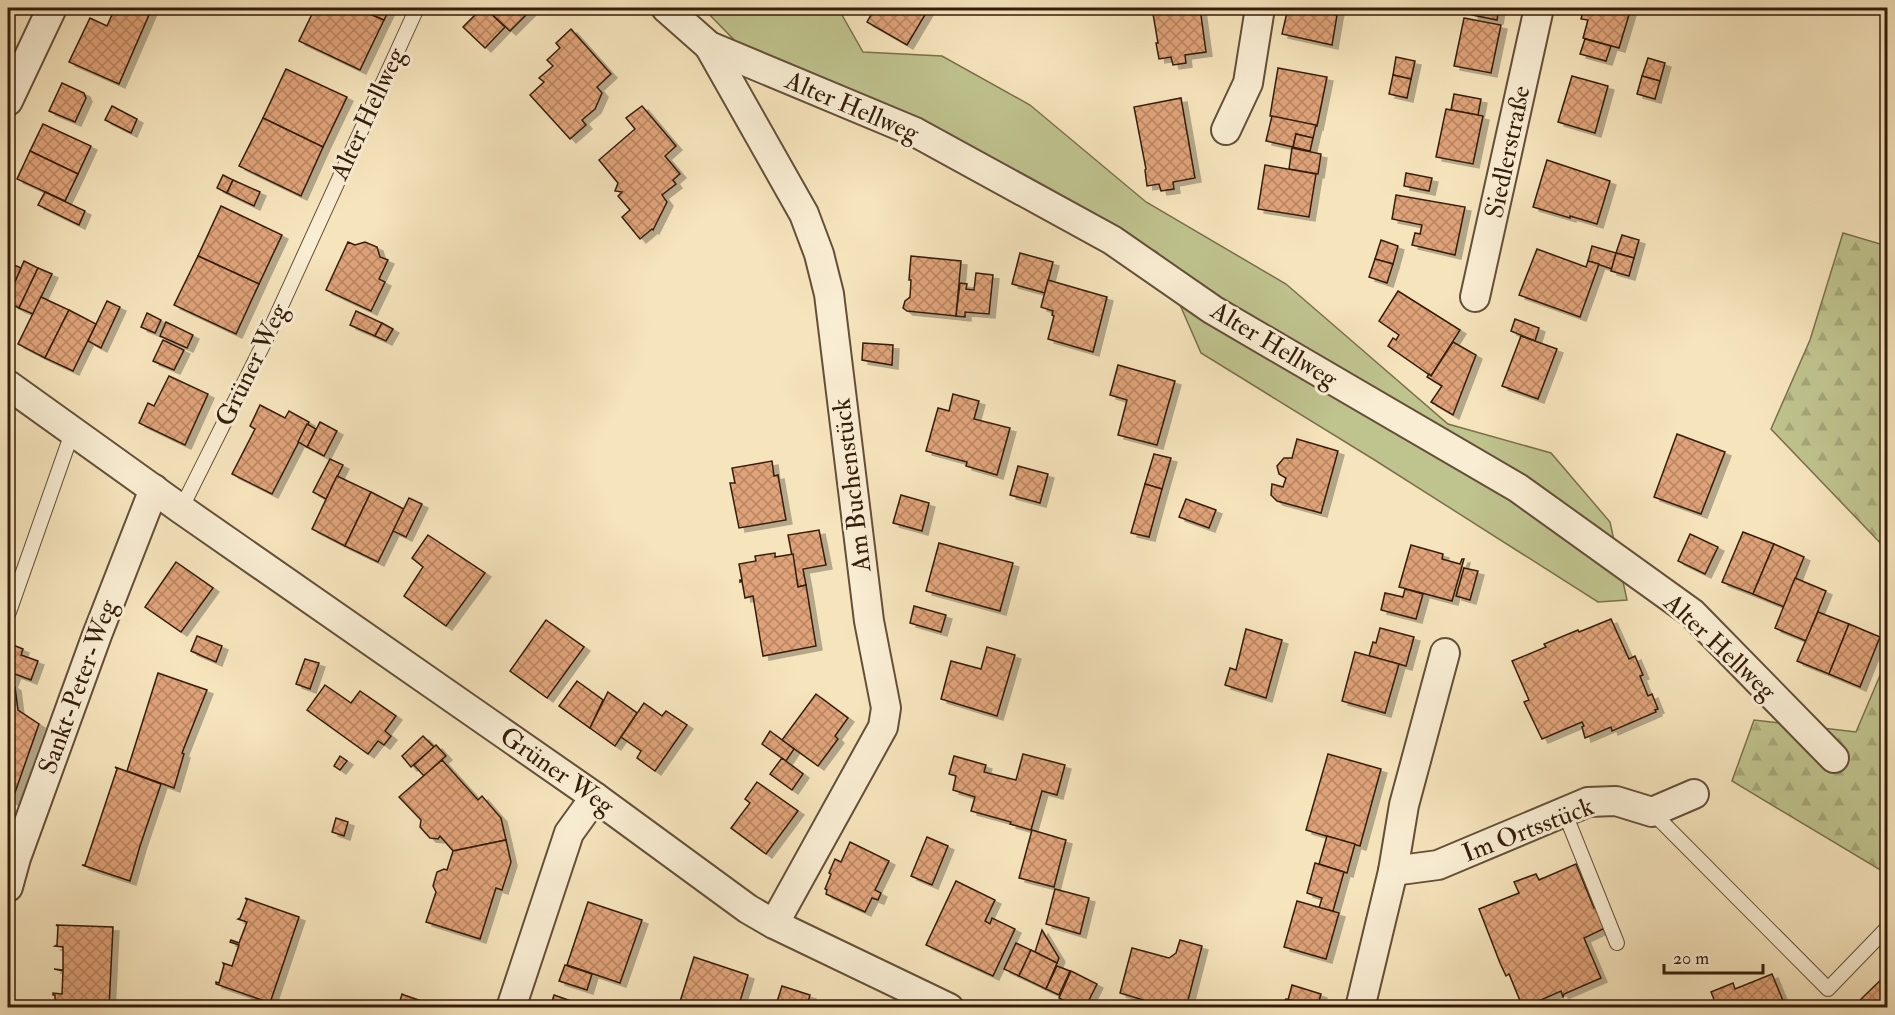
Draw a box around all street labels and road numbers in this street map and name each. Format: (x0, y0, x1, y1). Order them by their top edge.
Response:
street label: Alter Hellweg (323, 42, 413, 186)
street label: Alter Hellweg (779, 64, 925, 150)
street label: Siedlerstraße (1478, 83, 1538, 221)
street label: Alter Hellweg (1204, 294, 1344, 396)
street label: Grüner Weg (209, 297, 296, 431)
street label: Am Buchenstück (825, 396, 879, 575)
street label: Alter Hellweg (1656, 586, 1784, 708)
street label: Sankt-Peter-Weg (32, 594, 125, 779)
street label: Grüner Weg (494, 720, 621, 823)
street label: Im Ortsstück (1458, 790, 1599, 870)

